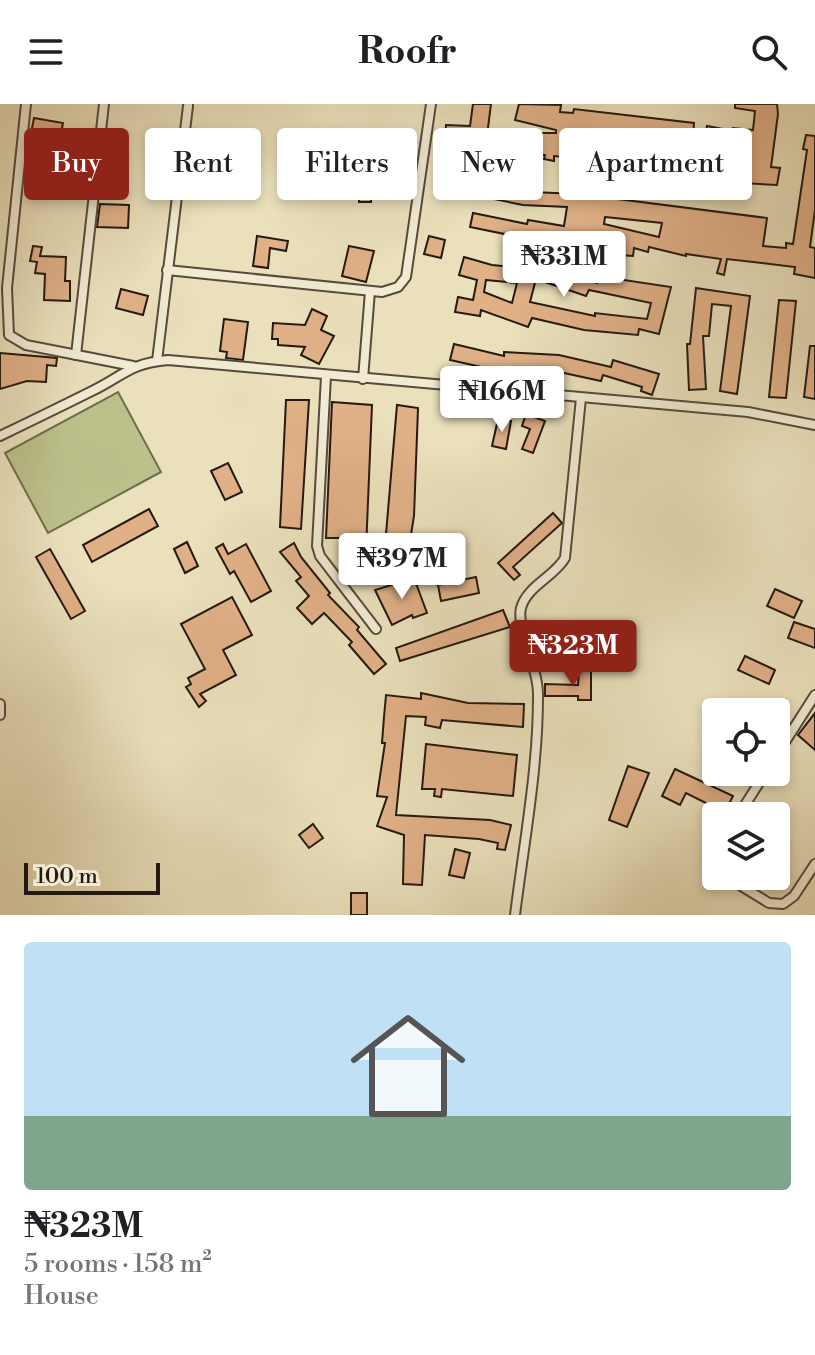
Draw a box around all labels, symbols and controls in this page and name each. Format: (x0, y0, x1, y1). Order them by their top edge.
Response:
icon: menu (24, 30, 68, 74)
text: Roofr (358, 30, 457, 75)
icon: search (747, 30, 791, 74)
chip: Buy (24, 128, 129, 200)
chip: Rent (145, 128, 261, 200)
chip: Filters (277, 128, 417, 200)
chip: New (433, 128, 543, 200)
chip: Apartment (559, 128, 752, 200)
pin: ₦331M (508, 231, 620, 299)
text: ₦331M (521, 241, 607, 273)
pin: ₦166M (446, 366, 558, 434)
text: ₦166M (458, 376, 546, 408)
pin: ₦397M (346, 533, 458, 601)
text: ₦397M (357, 543, 447, 575)
pin: ₦323M (517, 620, 629, 688)
text: ₦323M (528, 630, 618, 662)
map controls (702, 698, 790, 890)
button: locate (702, 698, 790, 786)
button: layers (702, 802, 790, 890)
scale bar (24, 859, 160, 895)
text: 100 m (36, 863, 98, 890)
icon: home (336, 994, 480, 1138)
text: ₦323M (24, 1206, 143, 1248)
text: 5 rooms · 158 m² (24, 1248, 212, 1280)
text: House (24, 1280, 99, 1312)

